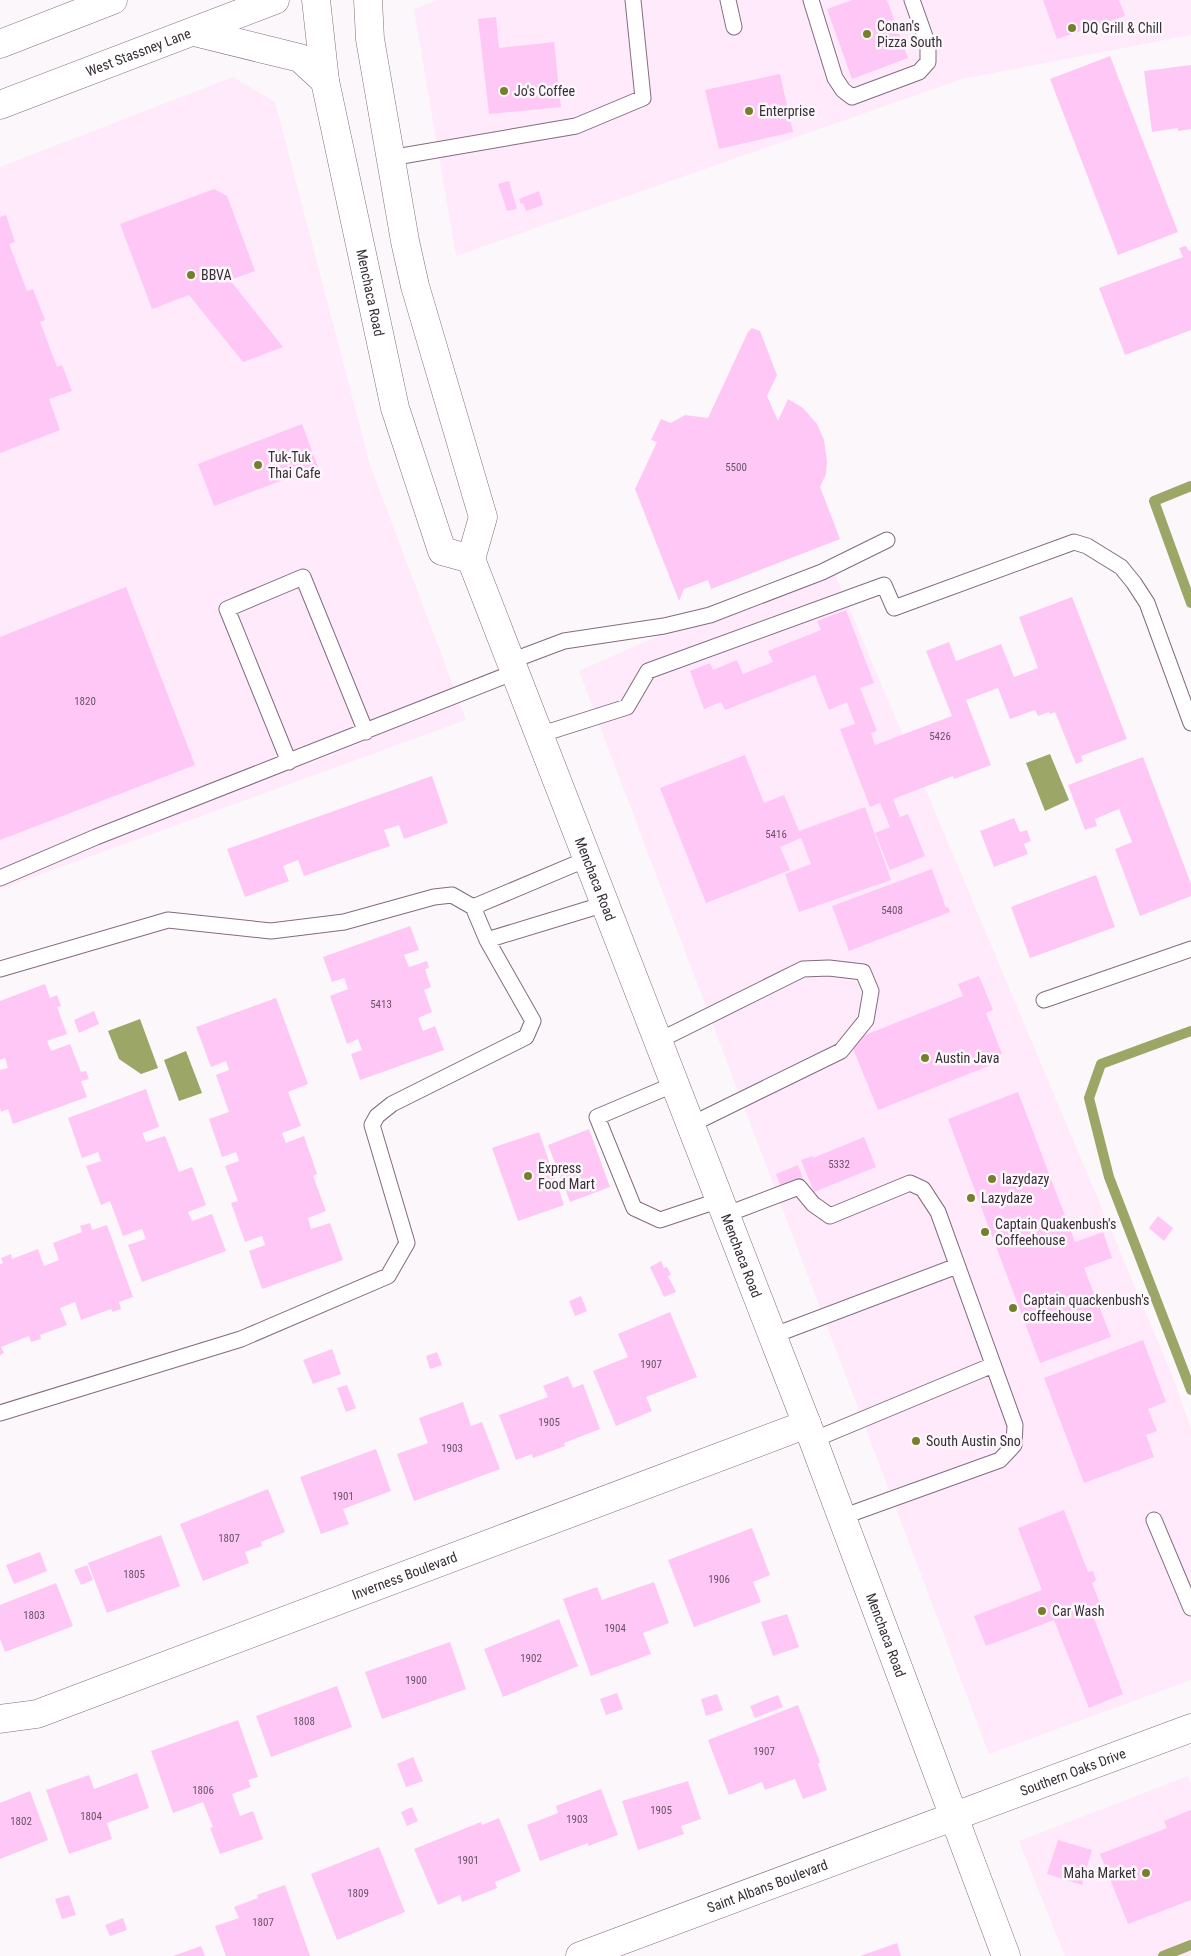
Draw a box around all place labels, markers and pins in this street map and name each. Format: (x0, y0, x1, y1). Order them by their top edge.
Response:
place label: Conan's Pizza South (877, 18, 942, 50)
place label: DQ Grill & Chill (1082, 20, 1162, 36)
marker: DQ Grill & Chill (1066, 22, 1078, 34)
marker: Conan's Pizza South (861, 28, 873, 40)
place label: Jo's Coffee (514, 83, 576, 99)
marker: Jo's Coffee (498, 85, 510, 97)
place label: Enterprise (759, 103, 815, 119)
marker: Enterprise (743, 105, 755, 117)
place label: BBVA (201, 267, 232, 283)
marker: BBVA (185, 269, 197, 281)
place label: Tuk-Tuk Thai Cafe (268, 449, 321, 481)
marker: Tuk-Tuk Thai Cafe (252, 459, 264, 471)
place label: Austin Java (935, 1050, 999, 1066)
marker: Austin Java (919, 1052, 931, 1064)
place label: Express Food Mart (538, 1160, 595, 1192)
marker: Express Food Mart (522, 1170, 534, 1182)
place label: lazydazy (1002, 1171, 1050, 1187)
marker: lazydazy (986, 1173, 998, 1185)
place label: Lazydaze (981, 1190, 1033, 1206)
marker: Lazydaze (965, 1192, 977, 1204)
place label: Captain Quakenbush's Coffeehouse (995, 1216, 1116, 1248)
marker: Captain Quakenbush's Coffeehouse (979, 1226, 991, 1238)
place label: Captain quackenbush's coffeehouse (1023, 1292, 1149, 1324)
marker: Captain quackenbush's coffeehouse (1007, 1302, 1019, 1314)
place label: South Austin Sno (926, 1433, 1021, 1449)
marker: South Austin Sno (910, 1435, 922, 1447)
place label: Car Wash (1052, 1603, 1104, 1619)
marker: Car Wash (1036, 1605, 1048, 1617)
place label: Maha Market (1064, 1865, 1136, 1881)
marker: Maha Market (1140, 1867, 1152, 1879)

